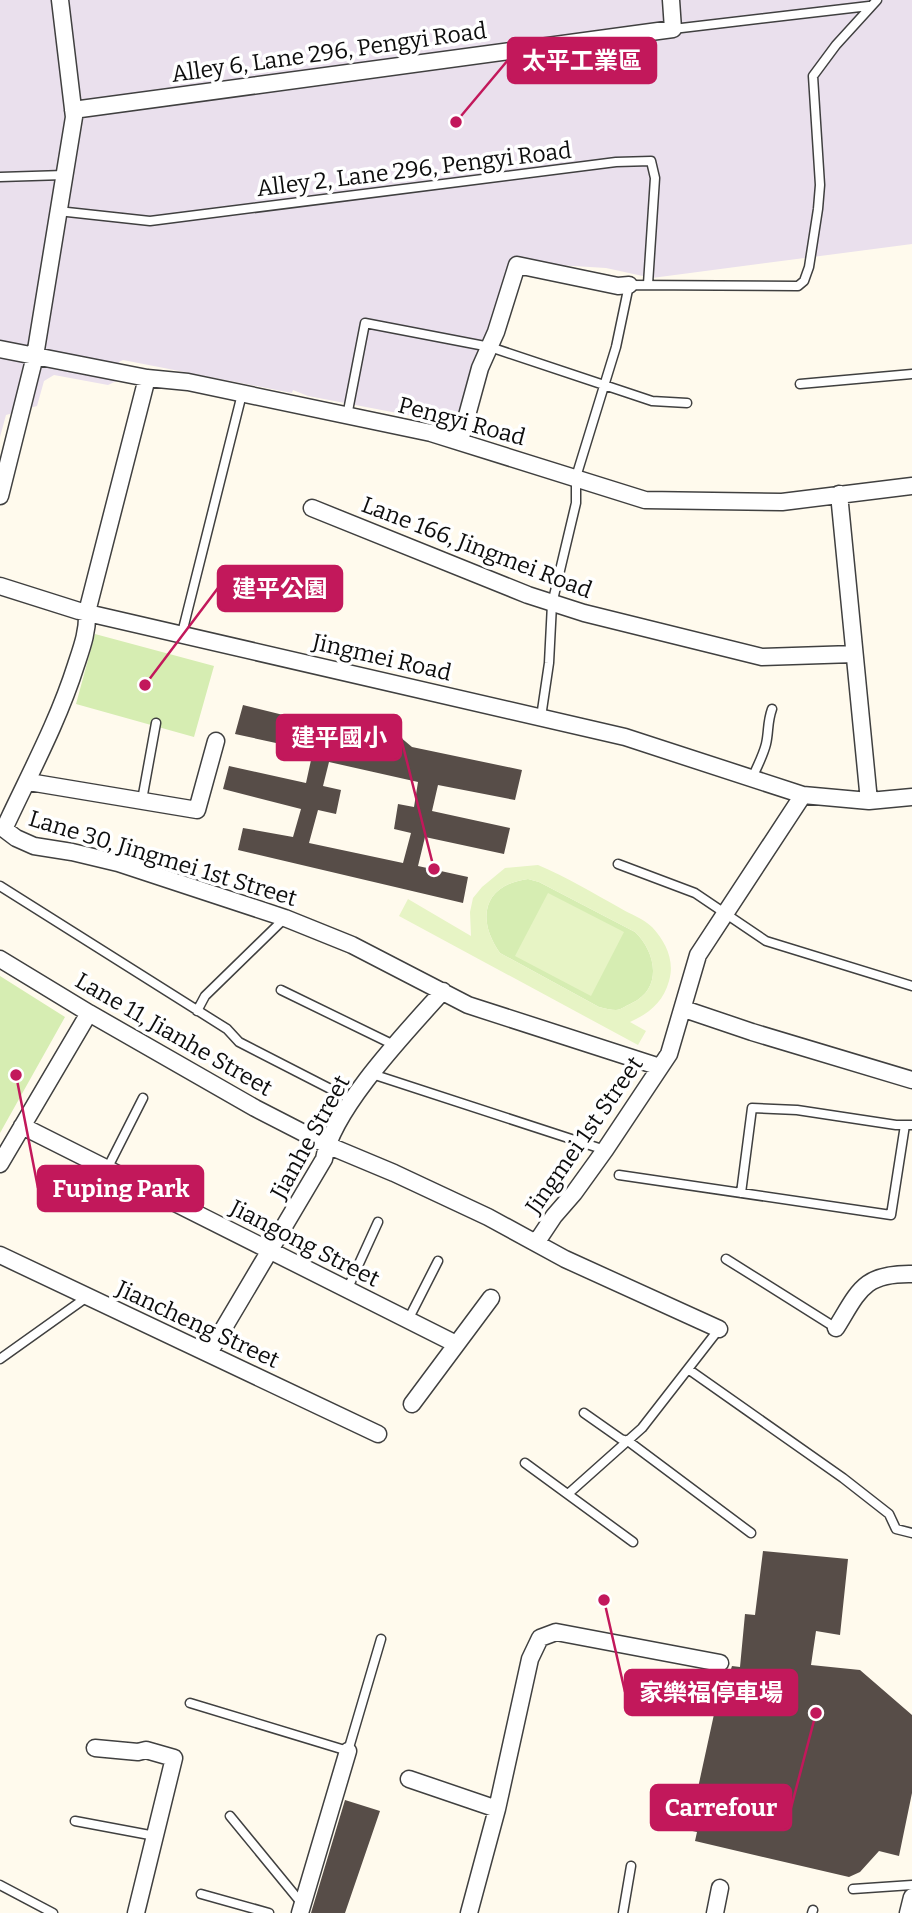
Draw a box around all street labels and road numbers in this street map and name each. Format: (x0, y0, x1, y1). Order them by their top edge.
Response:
street label: Alley 6, Lane 296, Pengyi Road (170, 16, 489, 88)
street label: Alley 2, Lane 296, Pengyi Road (255, 136, 573, 202)
street label: Pengyi Road (395, 391, 529, 452)
street label: Lane 166, Jingmei Road (358, 490, 596, 604)
street label: Jingmei Road (309, 627, 454, 687)
street label: Lane 30, Jingmei 1st Street (26, 804, 300, 912)
street label: Lane 11, Jianhe Street (70, 966, 278, 1102)
street label: Jingmei 1st Street (519, 1051, 649, 1220)
street label: Jianhe Street (264, 1070, 356, 1205)
street label: Jiangong Street (225, 1193, 384, 1293)
street label: Jiancheng Street (111, 1274, 284, 1374)

